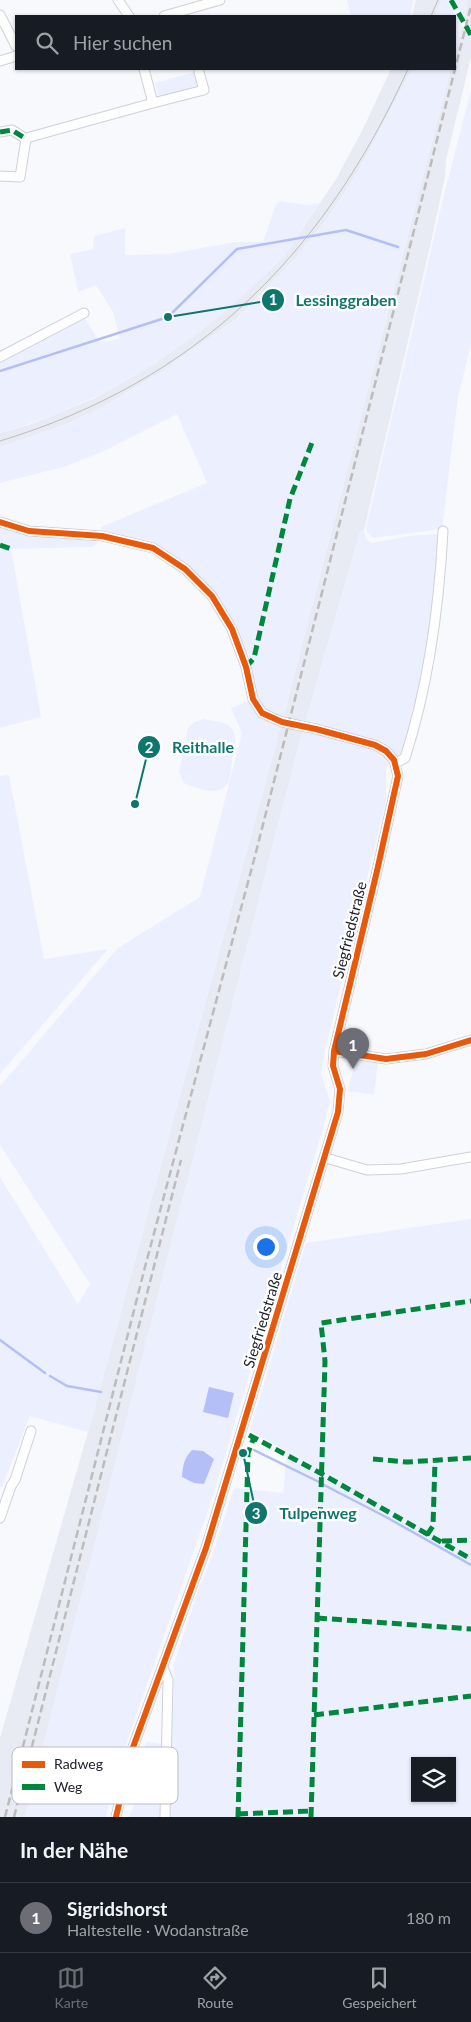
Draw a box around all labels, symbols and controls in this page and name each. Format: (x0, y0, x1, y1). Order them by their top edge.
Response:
search box (15, 15, 456, 70)
icon: search (33, 29, 61, 57)
text: Hier suchen (73, 31, 172, 54)
callout: Lessinggraben (261, 285, 407, 316)
text: 1 (269, 290, 277, 308)
text: Lessinggraben (295, 290, 397, 309)
callout: Reithalle (137, 732, 244, 763)
text: Reithalle (172, 737, 234, 756)
text: 2 (145, 738, 154, 756)
street label: Siegfriedstraße (328, 879, 370, 980)
pin: 1 (337, 1028, 369, 1069)
your location (253, 1234, 279, 1260)
street label: Siegfriedstraße (239, 1270, 285, 1370)
callout: Tulpenweg (244, 1498, 366, 1529)
text: Tulpenweg (279, 1503, 357, 1522)
text: 3 (252, 1504, 260, 1522)
legend (12, 1747, 178, 1804)
text: Radweg (54, 1755, 103, 1772)
map controls (411, 1757, 456, 1802)
button: layers (411, 1757, 456, 1802)
text: Weg (54, 1778, 82, 1795)
text: In der Nähe (20, 1837, 128, 1862)
text: Sigridshorst (67, 1897, 167, 1920)
text: 1 (31, 1908, 41, 1927)
text: 180 m (406, 1908, 451, 1927)
text: Haltestelle · Wodanstraße (67, 1920, 249, 1939)
tab: Karte (54, 1964, 88, 2011)
tab: Route (197, 1964, 233, 2011)
tab: Gespeichert (342, 1964, 417, 2011)

